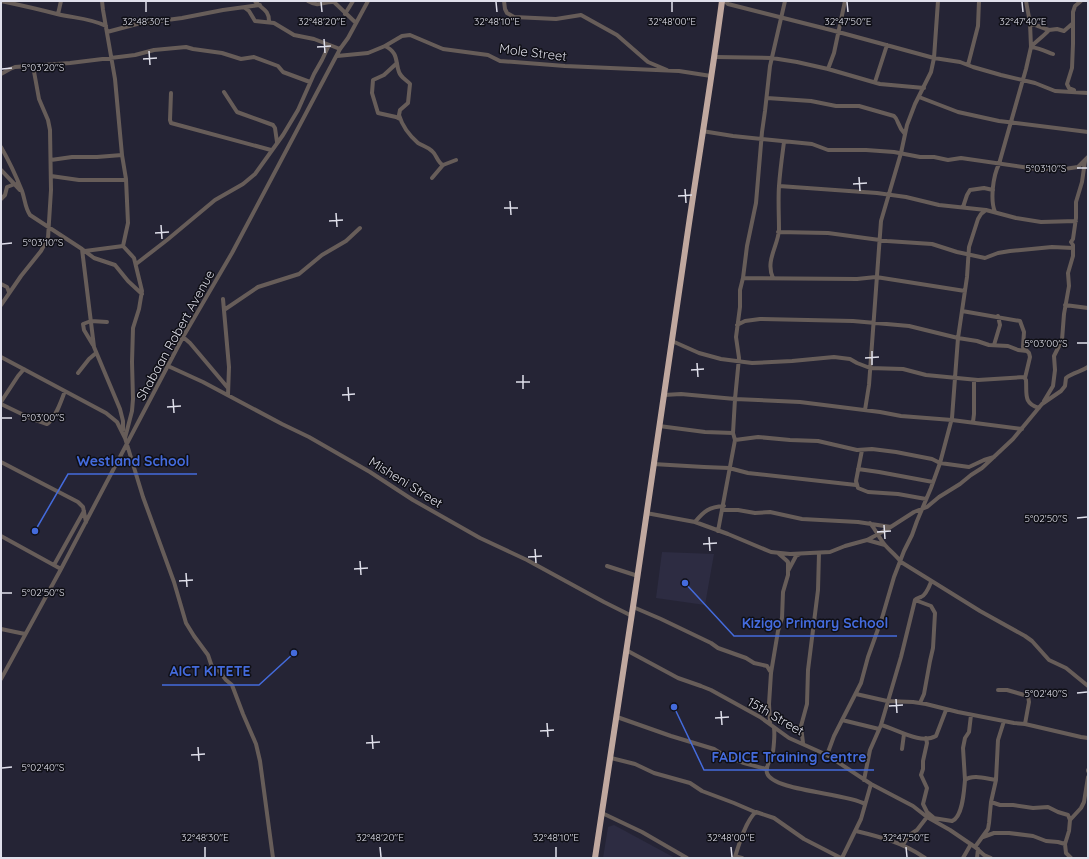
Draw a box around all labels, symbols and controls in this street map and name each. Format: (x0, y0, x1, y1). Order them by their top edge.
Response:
text: 32°48'30"E (122, 15, 170, 28)
text: 32°48'20"E (298, 15, 346, 28)
text: 32°48'10"E (474, 15, 520, 28)
text: 32°48'00"E (648, 15, 696, 28)
text: 32°47'50"E (824, 15, 872, 28)
text: 32°47'40"E (1000, 15, 1047, 28)
street label: Mole Street (498, 40, 568, 64)
text: 5°03'20"S (22, 61, 65, 74)
text: 5°03'10"S (1026, 162, 1067, 175)
text: 5°03'10"S (23, 236, 64, 249)
street label: Shabaan Robert Avenue (132, 267, 218, 403)
text: 5°03'00"S (1024, 337, 1068, 350)
text: 5°03'00"S (21, 411, 65, 424)
callout: Westland School (68, 448, 197, 474)
text: Westland School (77, 452, 189, 470)
street label: Misheni Street (366, 453, 446, 511)
text: 5°02'50"S (1024, 512, 1068, 525)
text: 5°02'50"S (21, 586, 65, 599)
callout: Kizigo Primary School (734, 610, 897, 636)
text: Kizigo Primary School (742, 614, 888, 632)
callout: AICT KITETE (162, 659, 259, 685)
text: AICT KITETE (170, 662, 250, 680)
text: 5°02'40"S (1025, 687, 1068, 700)
street label: 15th Street (745, 693, 807, 739)
callout: FADICE Training Centre (704, 744, 874, 770)
text: FADICE Training Centre (712, 748, 866, 766)
text: 5°02'40"S (22, 761, 65, 774)
text: 32°48'30"E (181, 831, 229, 844)
text: 32°48'20"E (356, 831, 404, 844)
text: 32°48'10"E (533, 831, 579, 844)
text: 32°48'00"E (707, 831, 755, 844)
text: 32°47'50"E (882, 831, 930, 844)

